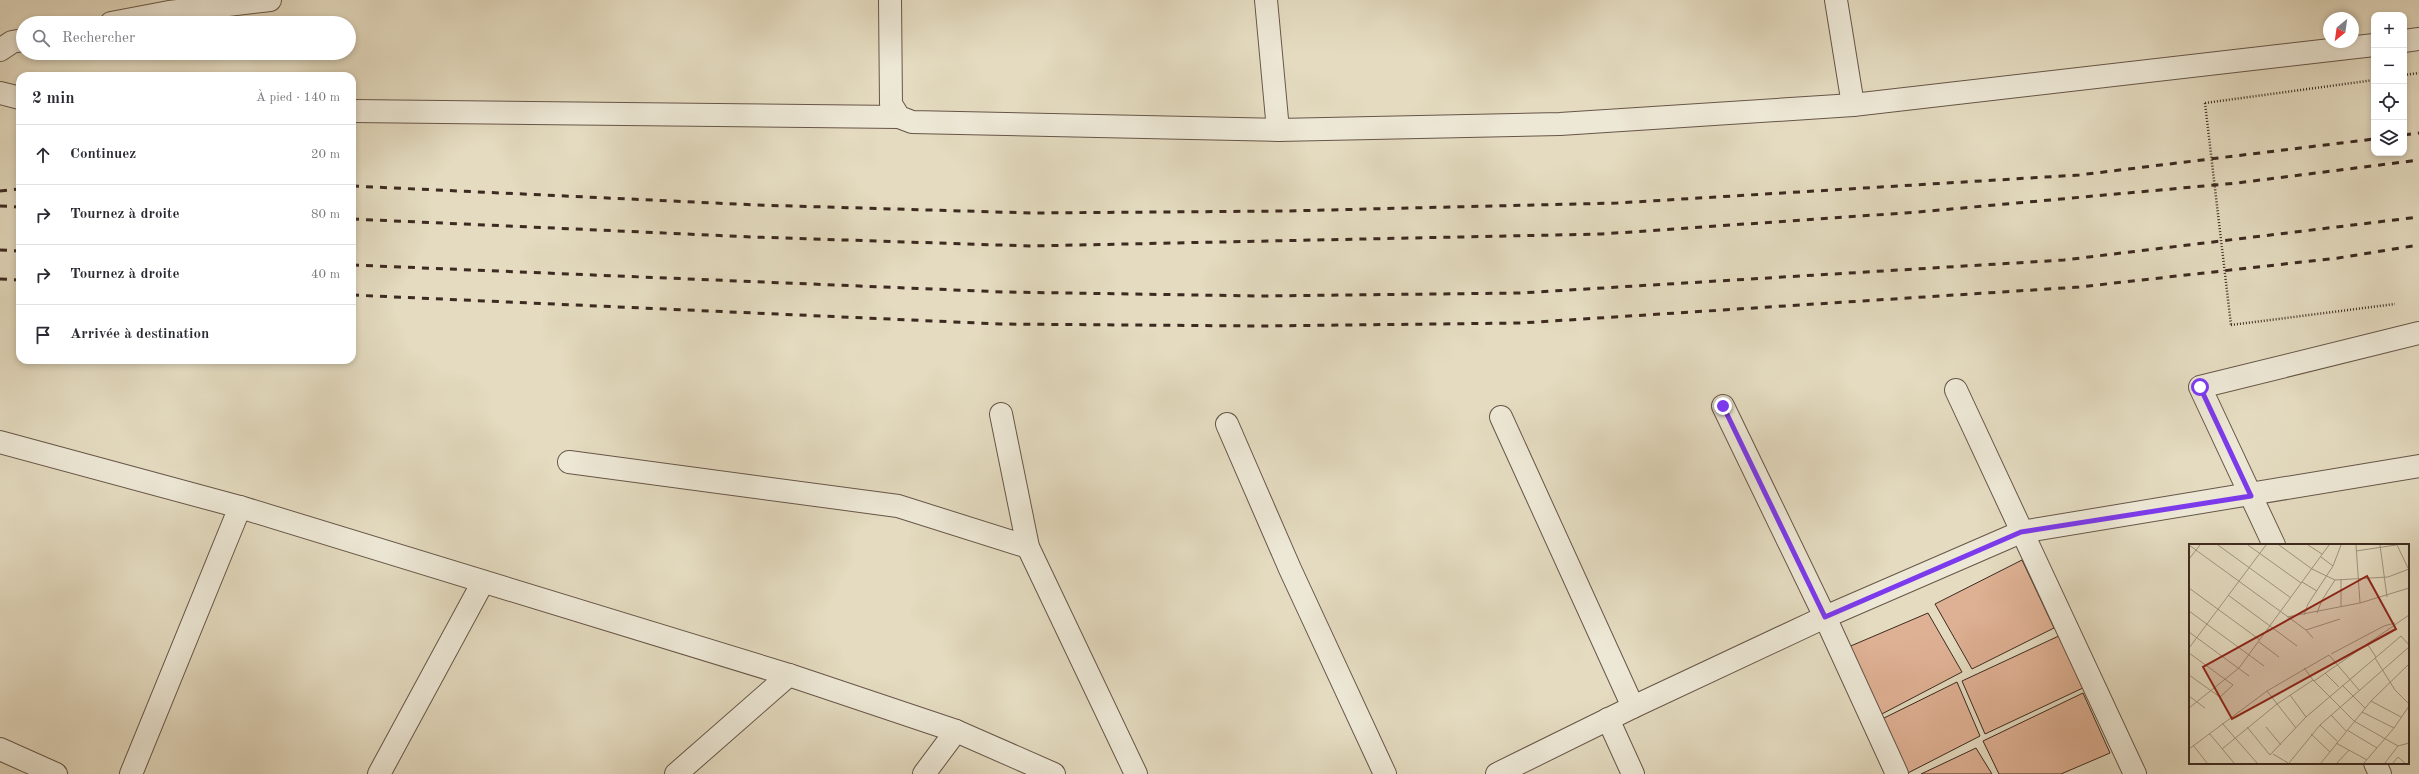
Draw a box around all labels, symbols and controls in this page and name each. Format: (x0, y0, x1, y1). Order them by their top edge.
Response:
north arrow (2323, 12, 2359, 48)
map controls (2371, 12, 2407, 156)
button: + (2371, 12, 2407, 48)
search box (16, 16, 356, 60)
icon: search (30, 27, 52, 49)
text: Rechercher (62, 31, 135, 46)
button: − (2371, 48, 2407, 84)
button: locate (2371, 84, 2407, 120)
text: 2 min (32, 90, 75, 107)
text: À pied · 140 m (256, 91, 340, 104)
button: layers (2371, 120, 2407, 156)
icon: ahead (32, 144, 54, 166)
text: Continuez (70, 147, 136, 162)
text: 20 m (311, 148, 340, 161)
icon: right (32, 204, 54, 226)
text: Tournez à droite (70, 207, 180, 222)
text: 80 m (311, 208, 340, 221)
icon: right (32, 264, 54, 286)
text: Tournez à droite (70, 267, 180, 282)
text: 40 m (311, 268, 340, 281)
icon: arrive (32, 324, 54, 346)
text: Arrivée à destination (70, 327, 209, 342)
route start (2191, 378, 2209, 396)
route end (1714, 397, 1732, 415)
inset map (2189, 544, 2409, 764)

